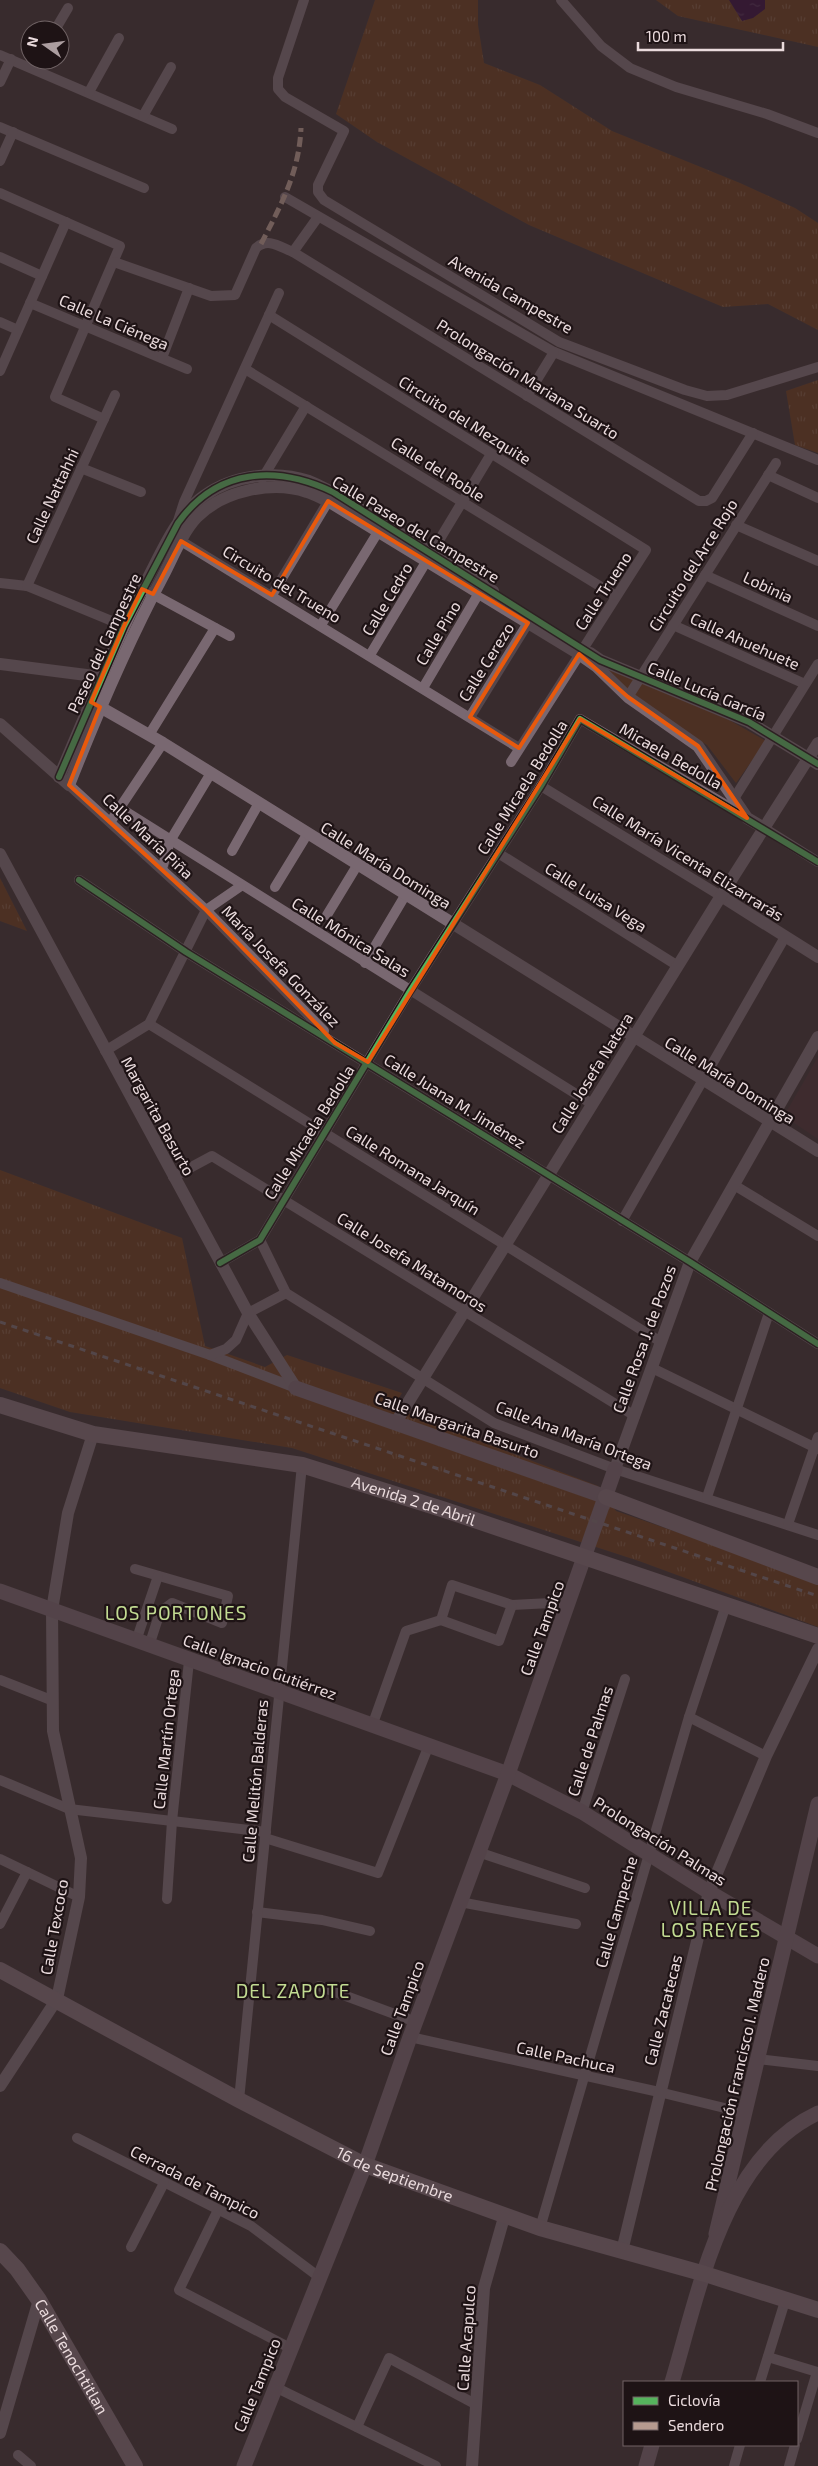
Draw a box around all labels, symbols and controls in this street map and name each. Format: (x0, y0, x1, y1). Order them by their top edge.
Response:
north arrow (20, 20, 70, 70)
scale bar (638, 20, 783, 52)
text: 100 m (646, 27, 687, 45)
text: N (22, 35, 41, 49)
street label: Avenida Campestre (446, 250, 577, 337)
street label: Calle La Ciénega (56, 290, 172, 353)
street label: Prolongación Mariana Suarto (434, 315, 623, 443)
street label: Circuito del Mezquite (396, 371, 535, 468)
street label: Calle del Roble (388, 432, 489, 505)
street label: Calle Nattahhi (21, 445, 82, 547)
street label: Calle Paseo del Campestre (329, 471, 503, 586)
street label: Circuito del Arce Rojo (644, 495, 742, 635)
street label: Circuito del Trueno (220, 541, 345, 626)
street label: Calle Trueno (570, 548, 635, 633)
street label: Calle Cedro (357, 559, 416, 639)
street label: Lobinia (740, 567, 796, 606)
street label: Paseo del Campestre (63, 570, 144, 716)
street label: Calle Pino (411, 597, 464, 668)
street label: Calle Ahuehuete (688, 608, 803, 673)
street label: Calle Cerezo (454, 619, 517, 705)
street label: Calle Lucía García (645, 657, 769, 724)
street label: Calle Micaela Bedolla (472, 716, 571, 857)
street label: Micaela Bedolla (617, 718, 726, 793)
street label: Calle María Piña (99, 789, 197, 882)
street label: Calle María Vicenta Elizarrarás (589, 791, 787, 924)
street label: Calle María Dominga (318, 817, 455, 912)
street label: Calle Luisa Vega (542, 858, 651, 935)
street label: Calle Mónica Salas (289, 893, 414, 981)
street label: María Josefa González (218, 901, 344, 1030)
street label: Calle Josefa Natera (547, 1009, 636, 1137)
street label: Calle María Dominga (662, 1032, 799, 1127)
street label: Calle Juana M. Jiménez (381, 1049, 530, 1152)
street label: Margarita Basurto (118, 1053, 199, 1179)
street label: Calle Micaela Bedolla (259, 1061, 358, 1202)
street label: Calle Romana Jarquín (343, 1121, 484, 1219)
street label: Calle Josefa Matamoros (334, 1208, 491, 1316)
street label: Calle Rosa J. de Pozos (608, 1262, 679, 1416)
street label: Calle Margarita Basurto (372, 1387, 542, 1462)
street label: Calle Ana María Ortega (493, 1396, 655, 1473)
street label: Avenida 2 de Abril (350, 1471, 479, 1529)
street label: Calle Tampico (516, 1578, 568, 1678)
district label: LOS PORTONES (105, 1601, 247, 1624)
street label: Calle Ignacio Gutiérrez (181, 1630, 340, 1703)
street label: Calle Martín Ortega (149, 1668, 182, 1810)
street label: Calle de Palmas (563, 1683, 616, 1798)
street label: Calle Melitón Balderas (238, 1699, 271, 1863)
street label: Prolongación Palmas (590, 1792, 730, 1889)
street label: Calle Campeche (591, 1854, 641, 1970)
street label: Calle Texcoco (36, 1877, 71, 1976)
district label: VILLA DE LOS REYES (661, 1896, 761, 1941)
street label: Calle Zacatecas (640, 1953, 685, 2067)
street label: Prolongación Francisco I. Madero (700, 1955, 773, 2193)
street label: Calle Tampico (376, 1958, 428, 2058)
district label: DEL ZAPOTE (236, 1979, 350, 2002)
street label: Calle Pachuca (515, 2037, 617, 2076)
street label: Cerrada de Tampico (127, 2141, 263, 2222)
street label: 16 de Septiembre (333, 2142, 456, 2205)
street label: Calle Acapulco (452, 2285, 479, 2391)
street label: Calle Tenochtitlan (31, 2295, 113, 2417)
street label: Calle Tampico (229, 2335, 284, 2435)
legend (623, 2381, 798, 2446)
text: Ciclovía (668, 2391, 720, 2409)
text: Sendero (668, 2416, 724, 2434)

